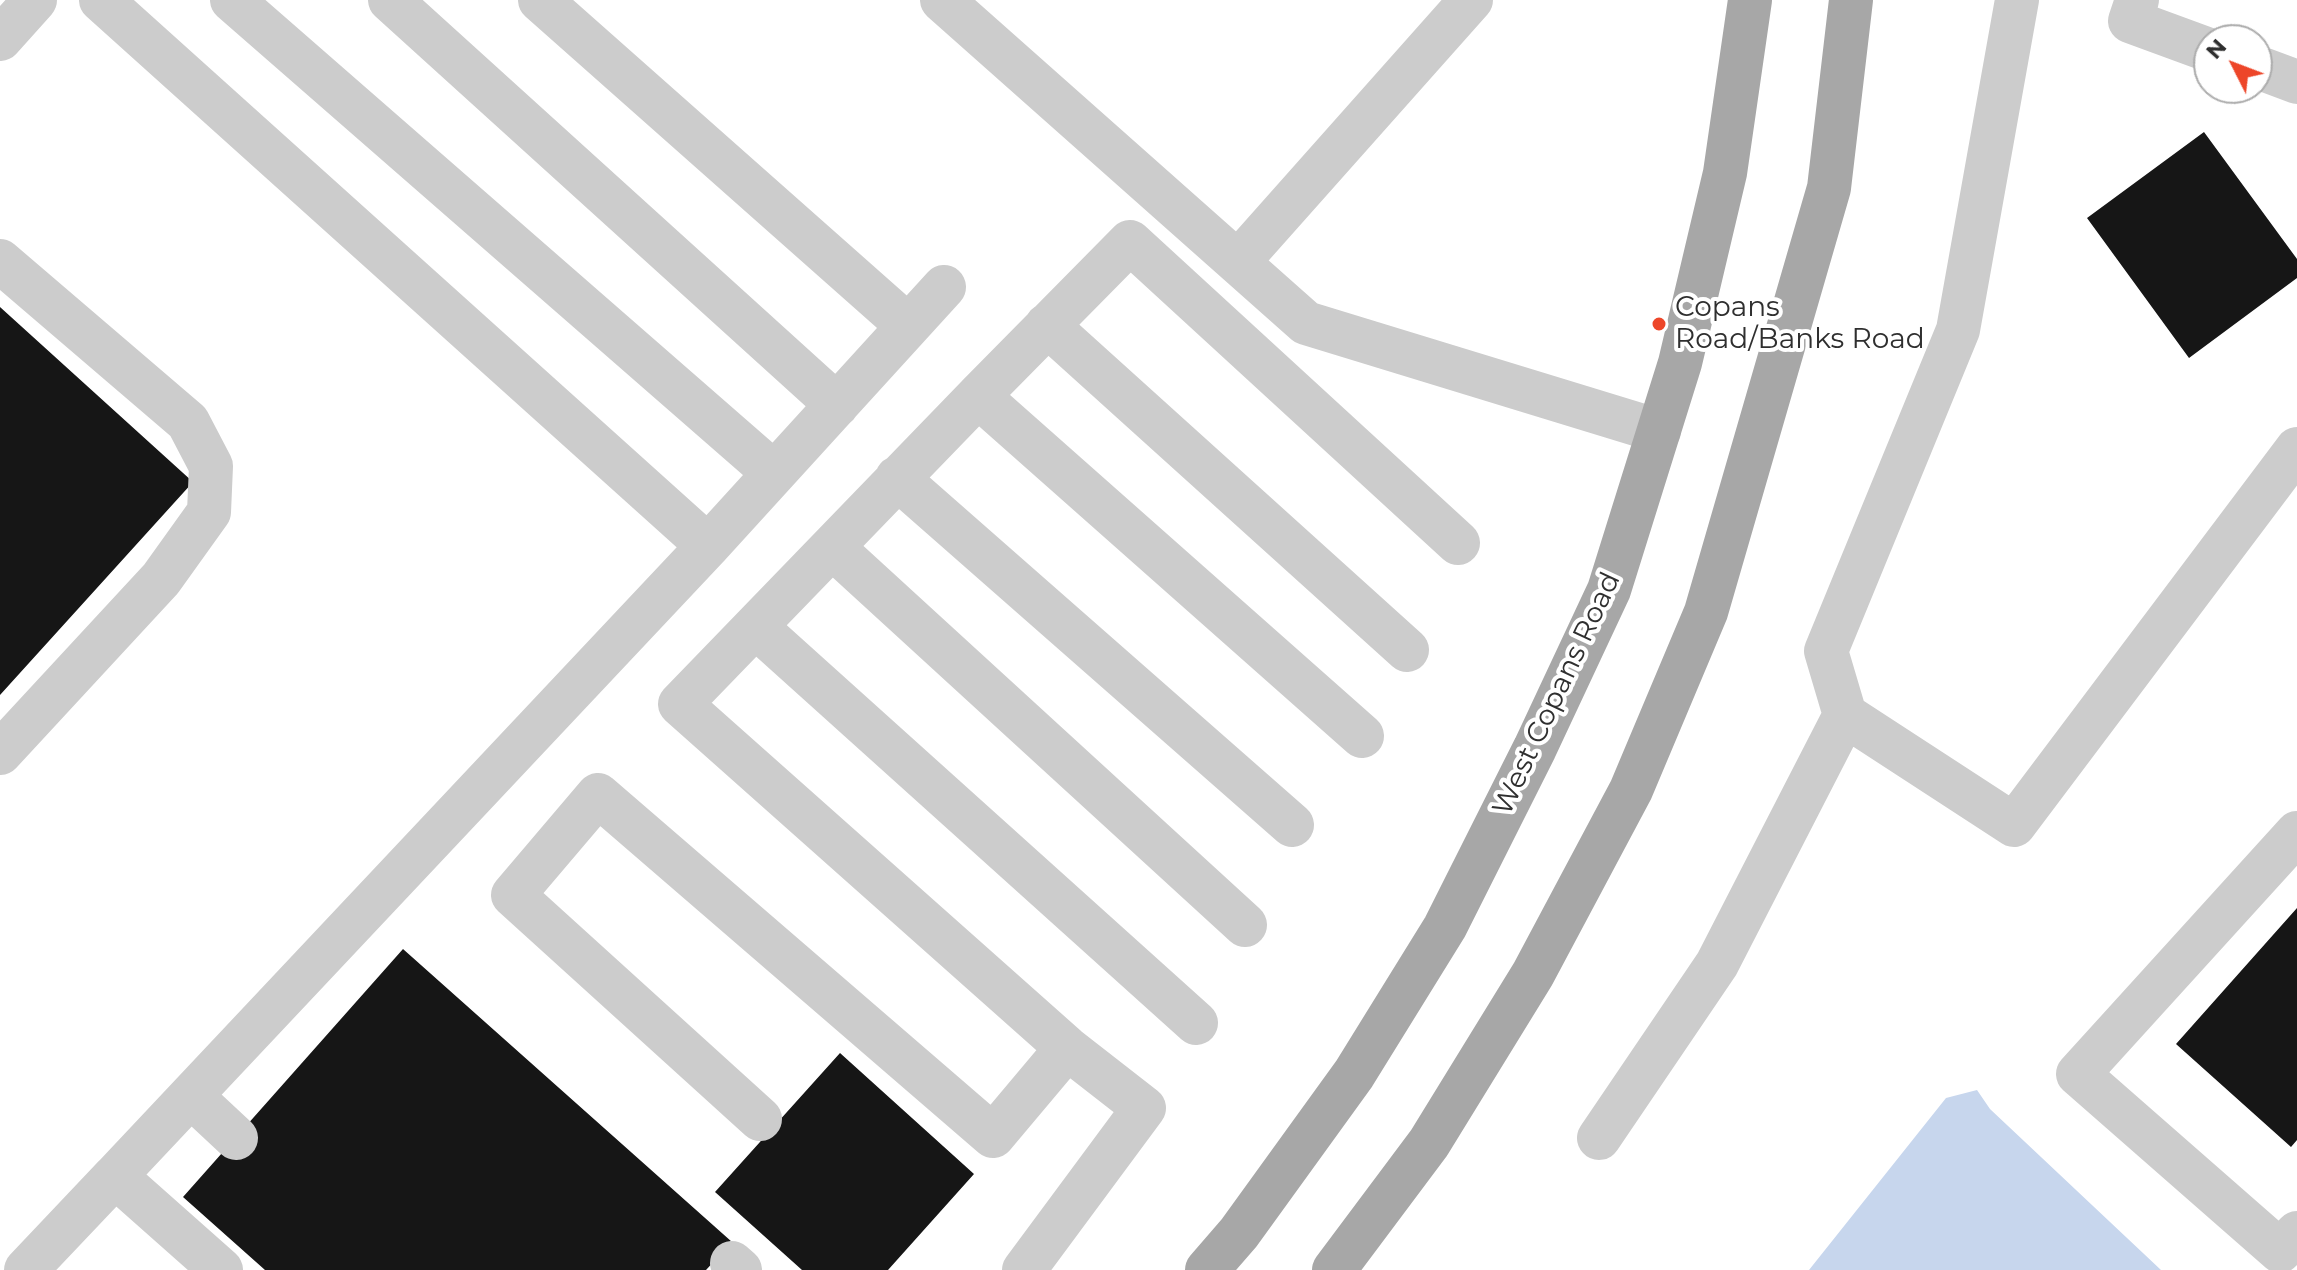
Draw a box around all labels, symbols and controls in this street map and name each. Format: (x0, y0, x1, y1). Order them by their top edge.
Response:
north arrow (2193, 24, 2273, 104)
text: N (2200, 33, 2232, 65)
place label: Copans Road/Banks Road (1675, 291, 1925, 357)
marker: Copans Road/Banks Road (1650, 315, 1668, 333)
street label: West Copans Road (1486, 567, 1628, 821)

